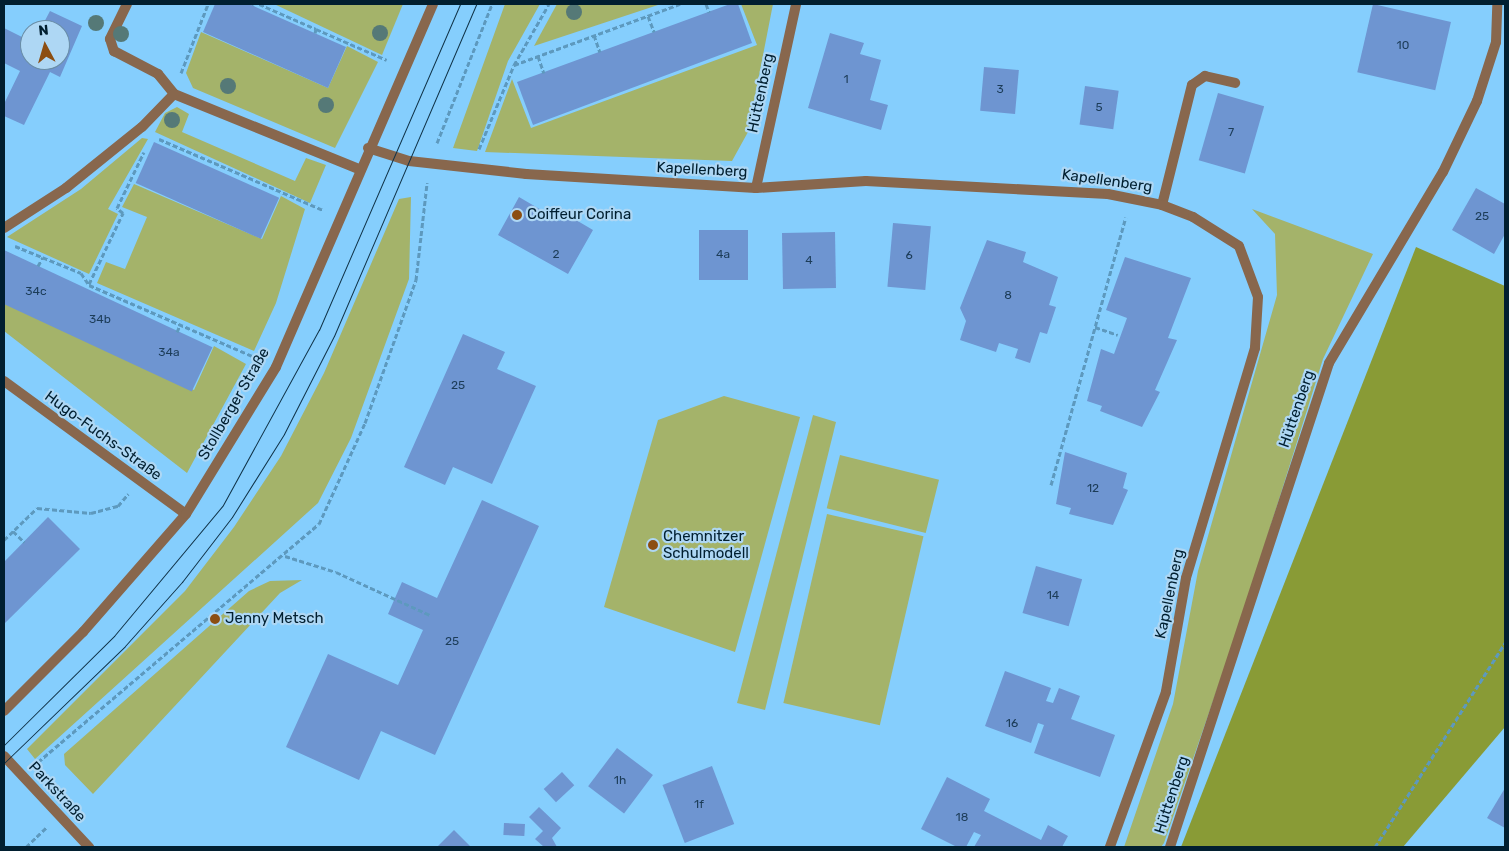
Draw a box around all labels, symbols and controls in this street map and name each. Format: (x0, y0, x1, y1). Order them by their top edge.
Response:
north arrow (20, 20, 70, 70)
text: N (38, 22, 49, 40)
house number: 10 (1397, 39, 1409, 53)
street label: Hüttenberg (744, 52, 778, 134)
house number: 1 (843, 73, 849, 87)
house number: 3 (996, 83, 1004, 97)
house number: 5 (1095, 101, 1103, 115)
house number: 7 (1228, 126, 1234, 140)
street label: Kapellenberg (656, 159, 748, 181)
street label: Kapellenberg (1061, 166, 1153, 196)
place label: Coiffeur Corina (527, 206, 632, 224)
marker: Coiffeur Corina (511, 209, 523, 221)
house number: 25 (1475, 210, 1489, 224)
house number: 2 (552, 248, 560, 262)
house number: 4a (716, 248, 730, 262)
house number: 6 (905, 249, 913, 263)
house number: 4 (805, 254, 813, 268)
house number: 34c (25, 285, 47, 299)
house number: 8 (1004, 289, 1012, 303)
house number: 34b (89, 313, 111, 327)
street label: Stollberger Straße (194, 345, 274, 463)
house number: 34a (158, 346, 180, 360)
street label: Hüttenberg (1275, 368, 1319, 450)
house number: 25 (451, 379, 465, 393)
street label: Hugo-Fuchs-Straße (41, 387, 165, 485)
house number: 12 (1087, 482, 1099, 496)
place label: Chemnitzer Schulmodell (663, 527, 749, 562)
marker: Chemnitzer Schulmodell (647, 539, 659, 551)
street label: Kapellenberg (1152, 548, 1188, 640)
house number: 14 (1047, 589, 1059, 603)
place label: Jenny Metsch (225, 610, 324, 628)
marker: Jenny Metsch (209, 613, 221, 625)
house number: 25 (445, 635, 459, 649)
house number: 16 (1006, 717, 1018, 731)
street label: Hüttenberg (1151, 754, 1193, 836)
street label: Parkstraße (25, 758, 89, 826)
house number: 1h (614, 774, 626, 788)
house number: 1f (694, 798, 704, 812)
house number: 18 (956, 811, 968, 825)

